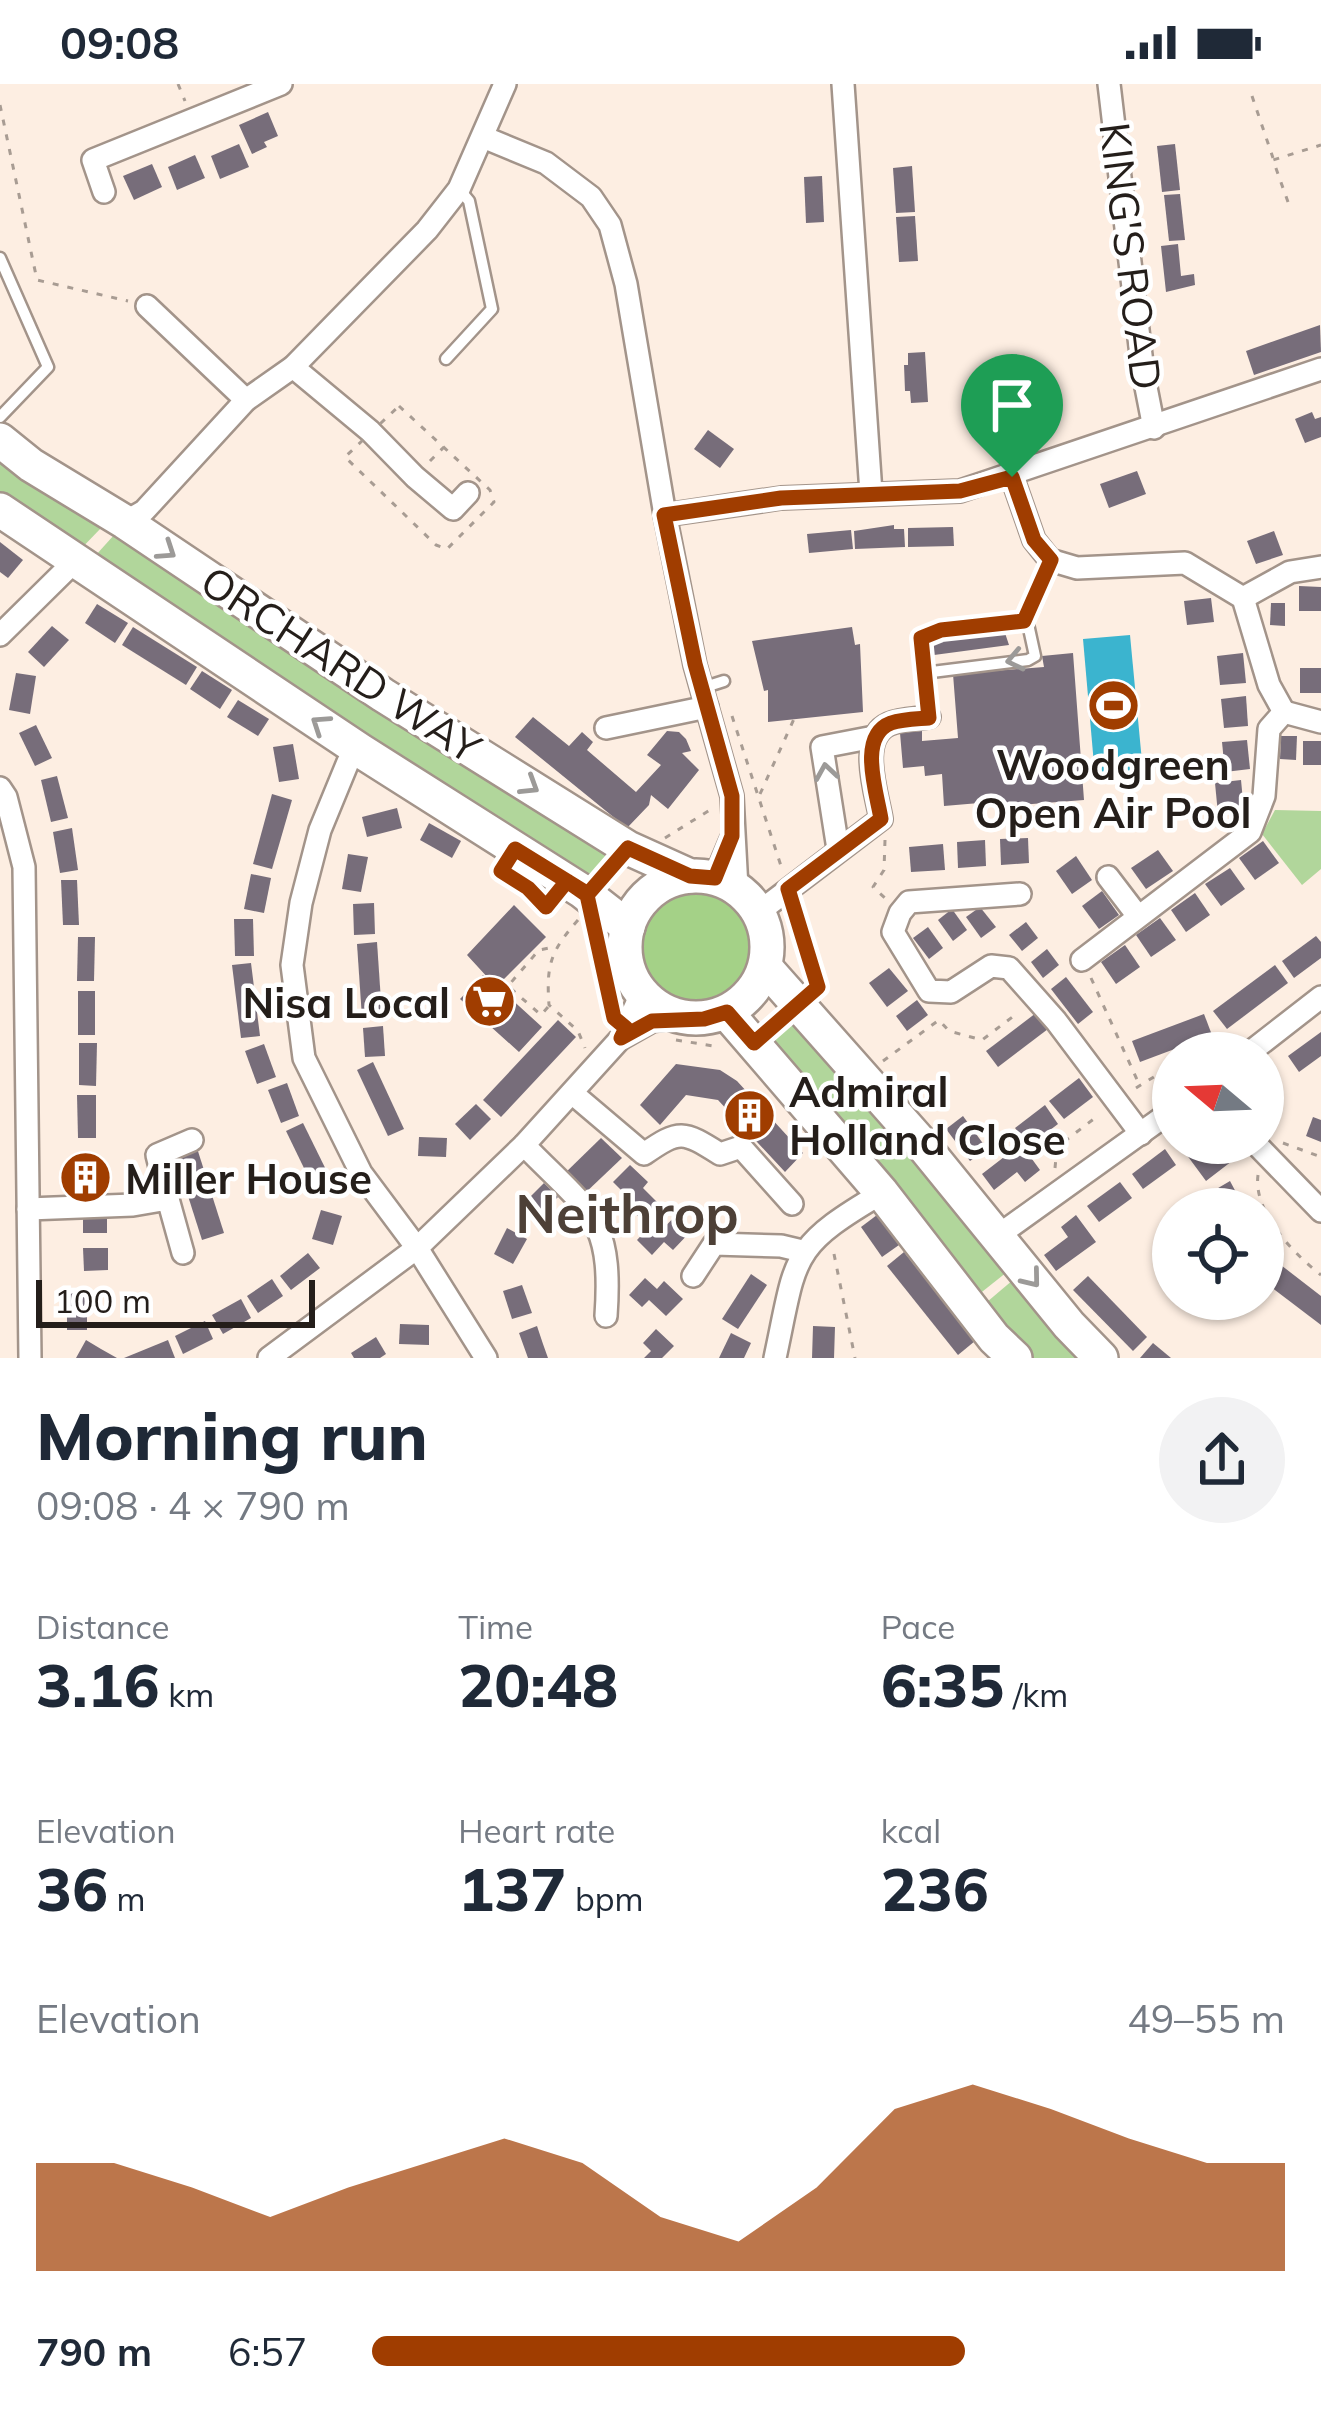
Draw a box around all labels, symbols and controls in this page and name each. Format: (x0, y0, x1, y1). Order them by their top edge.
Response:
text: 09:08 (60, 14, 179, 70)
street label: KING'S ROAD (1088, 119, 1174, 393)
pin (961, 354, 1063, 477)
icon: arrive (979, 372, 1045, 438)
one-way arrow (154, 537, 176, 559)
street label: ORCHARD WAY (191, 554, 491, 774)
one-way arrow (1005, 646, 1026, 671)
sports icon: Woodgreen Open Air Pool (1085, 677, 1141, 733)
one-way arrow (311, 716, 333, 738)
place label: Woodgreen Open Air Pool (974, 738, 1252, 839)
one-way arrow (814, 762, 840, 781)
one-way arrow (516, 772, 538, 794)
supermarket icon: Nisa Local (461, 974, 517, 1030)
place label: Nisa Local (243, 976, 450, 1029)
north arrow (1152, 1032, 1284, 1164)
map controls (1152, 1032, 1284, 1320)
place label: Admiral Holland Close (789, 1065, 1066, 1166)
building icon: Admiral Holland Close (722, 1087, 778, 1143)
building icon: Miller House (58, 1150, 114, 1206)
place label: Miller House (125, 1152, 372, 1205)
district label: Neithrop (515, 1179, 739, 1247)
button: locate (1152, 1188, 1284, 1320)
one-way arrow (1018, 1266, 1040, 1288)
scale bar (36, 1274, 315, 1327)
text: 100 m (54, 1280, 151, 1321)
text: Morning run (36, 1394, 428, 1477)
button: share (1159, 1397, 1285, 1523)
text: 09:08 · 4 × 790 m (36, 1481, 350, 1530)
text: Distance (36, 1606, 169, 1647)
text: Time (458, 1606, 533, 1647)
text: Pace (881, 1606, 955, 1647)
text: 3.16 (36, 1647, 160, 1722)
text: 20:48 (458, 1647, 618, 1722)
text: 6:35 (881, 1647, 1004, 1722)
text: km (160, 1674, 214, 1715)
text: /km (1004, 1674, 1068, 1715)
text: Elevation (36, 1810, 176, 1851)
text: Heart rate (458, 1810, 615, 1851)
text: kcal (881, 1810, 941, 1851)
text: 36 (36, 1851, 108, 1926)
text: 137 (458, 1851, 566, 1926)
text: 236 (881, 1851, 989, 1926)
text: m (108, 1878, 146, 1919)
text: bpm (566, 1878, 644, 1919)
text: Elevation (36, 1994, 201, 2043)
text: 49–55 m (1127, 1994, 1285, 2043)
text: 790 m (36, 2327, 152, 2376)
text: 6:57 (228, 2327, 307, 2376)

